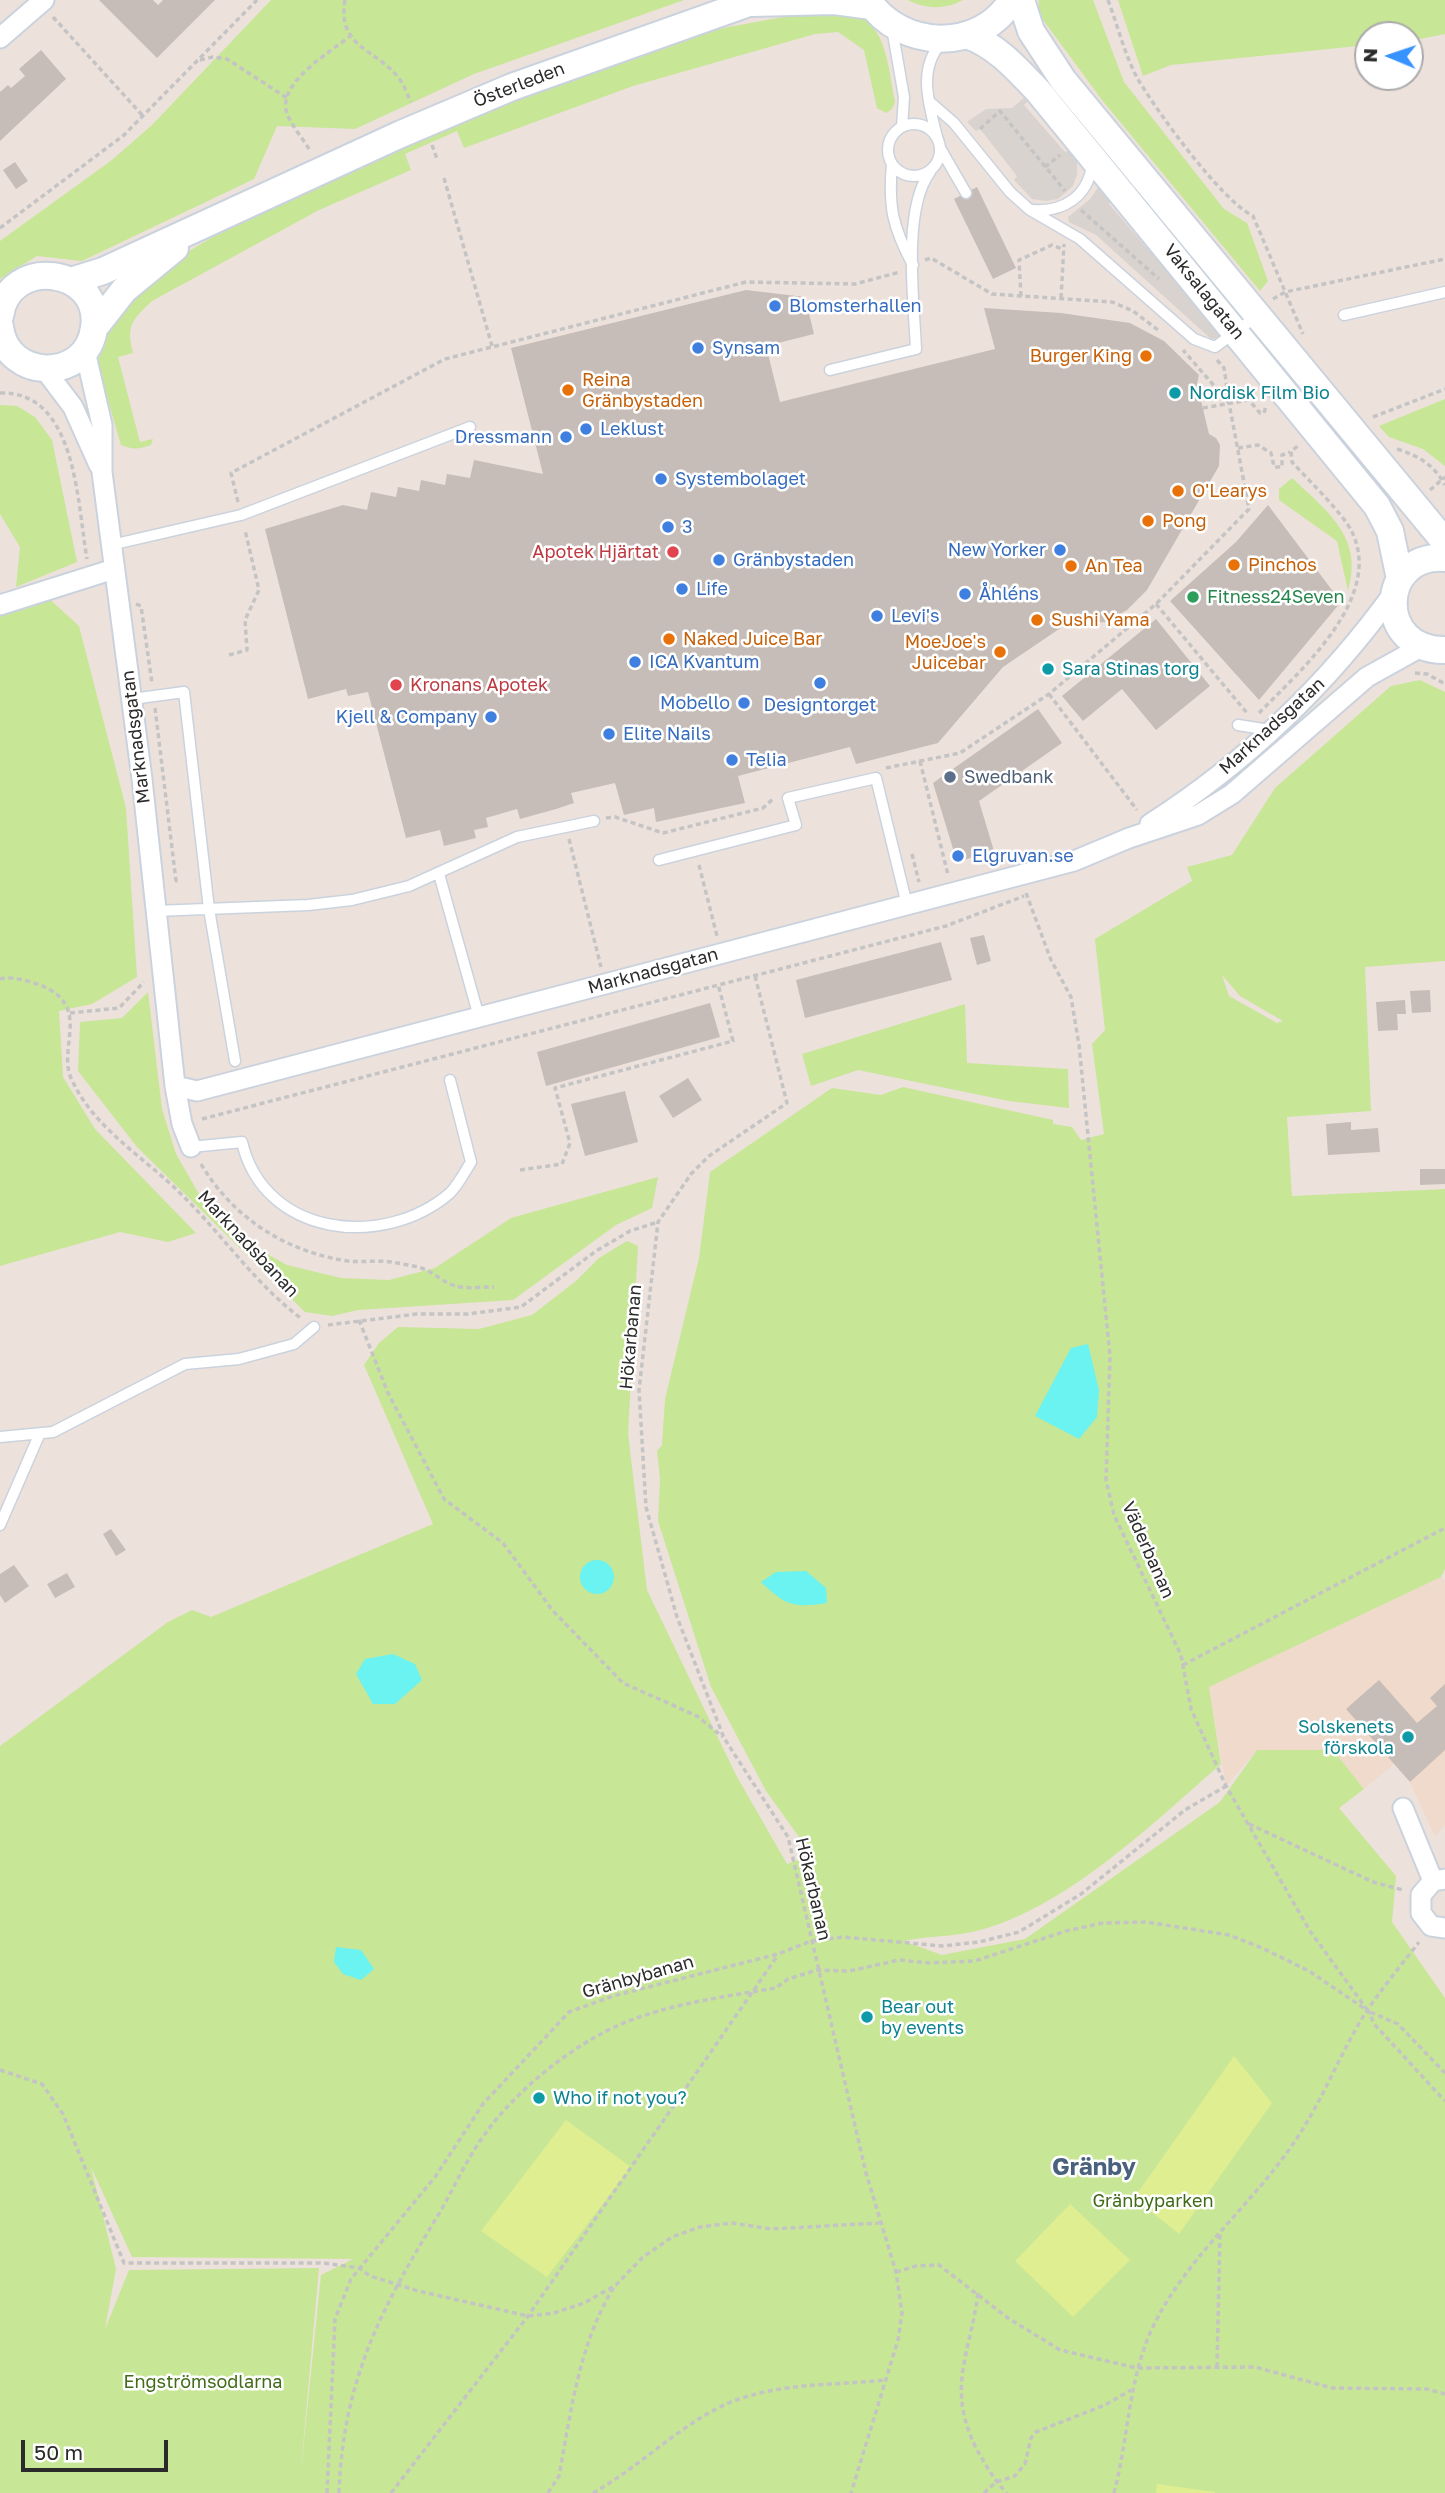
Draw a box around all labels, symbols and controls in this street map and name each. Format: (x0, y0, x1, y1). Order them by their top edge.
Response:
north arrow (1354, 21, 1424, 91)
text: N (1358, 48, 1381, 63)
street label: Österleden (470, 58, 568, 112)
street label: Vaksalagatan (1159, 240, 1249, 344)
place label: Blomsterhallen (789, 295, 922, 317)
marker: Blomsterhallen (767, 298, 783, 314)
place label: Synsam (712, 337, 780, 359)
marker: Synsam (690, 340, 706, 356)
place label: Burger King (1030, 345, 1132, 367)
marker: Burger King (1138, 348, 1154, 364)
place label: Reina Gränbystaden (582, 369, 703, 412)
marker: Reina Gränbystaden (560, 382, 576, 398)
place label: Nordisk Film Bio (1189, 382, 1330, 404)
marker: Nordisk Film Bio (1167, 385, 1183, 401)
place label: Leklust (600, 418, 664, 440)
marker: Leklust (578, 421, 594, 437)
place label: Dressmann (455, 426, 552, 448)
marker: Dressmann (558, 429, 574, 445)
place label: Systembolaget (675, 468, 806, 490)
marker: Systembolaget (653, 471, 669, 487)
place label: O'Learys (1192, 480, 1267, 502)
marker: O'Learys (1170, 483, 1186, 499)
place label: Pong (1162, 510, 1207, 532)
marker: Pong (1140, 513, 1156, 529)
place label: 3 (682, 516, 693, 538)
marker: 3 (660, 519, 676, 535)
place label: New Yorker (948, 539, 1046, 561)
place label: Apotek Hjärtat (532, 541, 659, 563)
marker: New Yorker (1052, 542, 1068, 558)
marker: Apotek Hjärtat (665, 544, 681, 560)
place label: Gränbystaden (733, 549, 854, 571)
marker: Gränbystaden (711, 552, 727, 568)
place label: Pinchos (1248, 554, 1317, 576)
place label: An Tea (1085, 555, 1143, 577)
marker: Pinchos (1226, 557, 1242, 573)
marker: An Tea (1063, 558, 1079, 574)
place label: Life (696, 578, 728, 600)
marker: Life (674, 581, 690, 597)
place label: Åhléns (979, 583, 1039, 605)
marker: Åhléns (957, 586, 973, 602)
place label: Fitness24Seven (1207, 586, 1345, 608)
marker: Fitness24Seven (1185, 589, 1201, 605)
place label: Levi's (891, 605, 940, 627)
marker: Levi's (869, 608, 885, 624)
place label: Sushi Yama (1051, 609, 1150, 631)
marker: Sushi Yama (1029, 612, 1045, 628)
place label: Naked Juice Bar (683, 628, 822, 650)
marker: Naked Juice Bar (661, 631, 677, 647)
place label: MoeJoe's Juicebar (905, 631, 986, 674)
marker: MoeJoe's Juicebar (992, 644, 1008, 660)
place label: ICA Kvantum (649, 651, 759, 673)
marker: ICA Kvantum (627, 654, 643, 670)
place label: Sara Stinas torg (1062, 658, 1200, 680)
marker: Sara Stinas torg (1040, 661, 1056, 677)
street label: Marknadsgatan (117, 669, 155, 805)
street label: Marknadsgatan (1215, 673, 1329, 779)
place label: Kronans Apotek (410, 674, 548, 696)
marker: Designtorget (812, 675, 828, 691)
marker: Kronans Apotek (388, 677, 404, 693)
place label: Mobello (660, 692, 730, 714)
place label: Designtorget (764, 694, 876, 716)
marker: Mobello (736, 695, 752, 711)
place label: Kjell & Company (336, 706, 477, 728)
marker: Kjell & Company (483, 709, 499, 725)
place label: Elite Nails (623, 723, 711, 745)
marker: Elite Nails (601, 726, 617, 742)
place label: Telia (746, 749, 787, 771)
marker: Telia (724, 752, 740, 768)
place label: Swedbank (964, 766, 1054, 788)
marker: Swedbank (942, 769, 958, 785)
place label: Elgruvan.se (972, 845, 1074, 867)
marker: Elgruvan.se (950, 848, 966, 864)
street label: Marknadsgatan (585, 943, 721, 999)
street label: Marknadsbanan (193, 1186, 303, 1302)
street label: Hökarbanan (616, 1284, 646, 1390)
street label: Väderbanan (1117, 1498, 1179, 1602)
place label: Solskenets förskola (1298, 1716, 1394, 1758)
marker: Solskenets förskola (1400, 1729, 1416, 1745)
street label: Hökarbanan (791, 1835, 835, 1943)
street label: Gränbybanan (580, 1951, 696, 2003)
place label: Bear out by events (881, 1996, 964, 2038)
marker: Bear out by events (859, 2009, 875, 2025)
place label: Who if not you? (553, 2087, 687, 2109)
marker: Who if not you? (531, 2090, 547, 2106)
district label: Gränby (1052, 2153, 1136, 2181)
park label: Gränbyparken (1092, 2190, 1214, 2212)
park label: Engströmsodlarna (123, 2371, 283, 2393)
scale bar (24, 2426, 172, 2470)
text: 50 m (34, 2439, 83, 2465)

